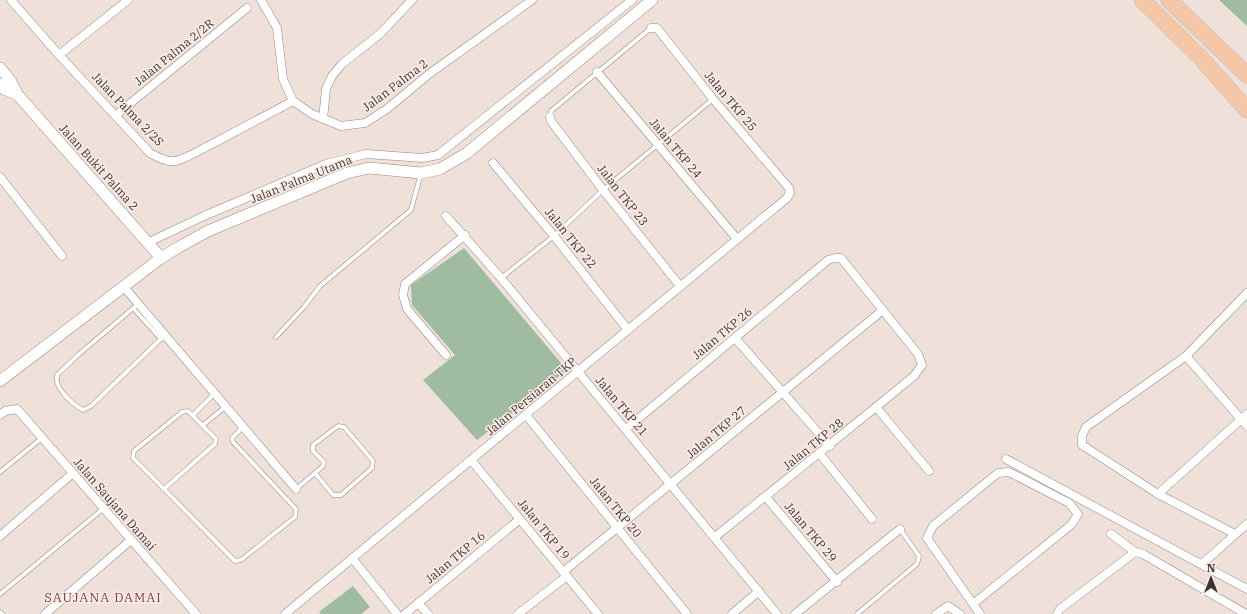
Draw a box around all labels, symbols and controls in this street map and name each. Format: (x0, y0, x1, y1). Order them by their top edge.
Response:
street label: Jalan Palma 2/2R (131, 15, 217, 89)
street label: Jalan Palma 2 (359, 56, 431, 114)
street label: Jalan TKP 25 (702, 68, 760, 134)
street label: Jalan Palma 2/2S (89, 69, 167, 149)
street label: Jalan TKP 24 (647, 115, 705, 181)
street label: Jalan Bukit Palma 2 (56, 121, 142, 213)
street label: Jalan Palma Utama (248, 152, 354, 206)
street label: Jalan TKP 23 (594, 161, 652, 229)
street label: Jalan TKP 22 (542, 205, 600, 271)
street label: Jalan TKP 26 (689, 304, 755, 362)
street label: Jalan Persiaran TKP (483, 354, 579, 438)
street label: Jalan TKP 21 (593, 373, 651, 439)
street label: Jalan TKP 27 (683, 403, 749, 461)
street label: Jalan TKP 28 (780, 415, 846, 473)
street label: Jalan Saujana Damai (71, 455, 159, 553)
street label: Jalan TKP 20 (587, 474, 645, 540)
street label: Jalan TKP 19 (515, 496, 573, 562)
street label: Jalan TKP 29 (782, 499, 840, 565)
street label: Jalan TKP 16 (422, 528, 488, 586)
north arrow (1191, 558, 1231, 598)
text: N (1207, 561, 1216, 575)
district label: SAUJANA DAMAI (44, 589, 162, 606)

